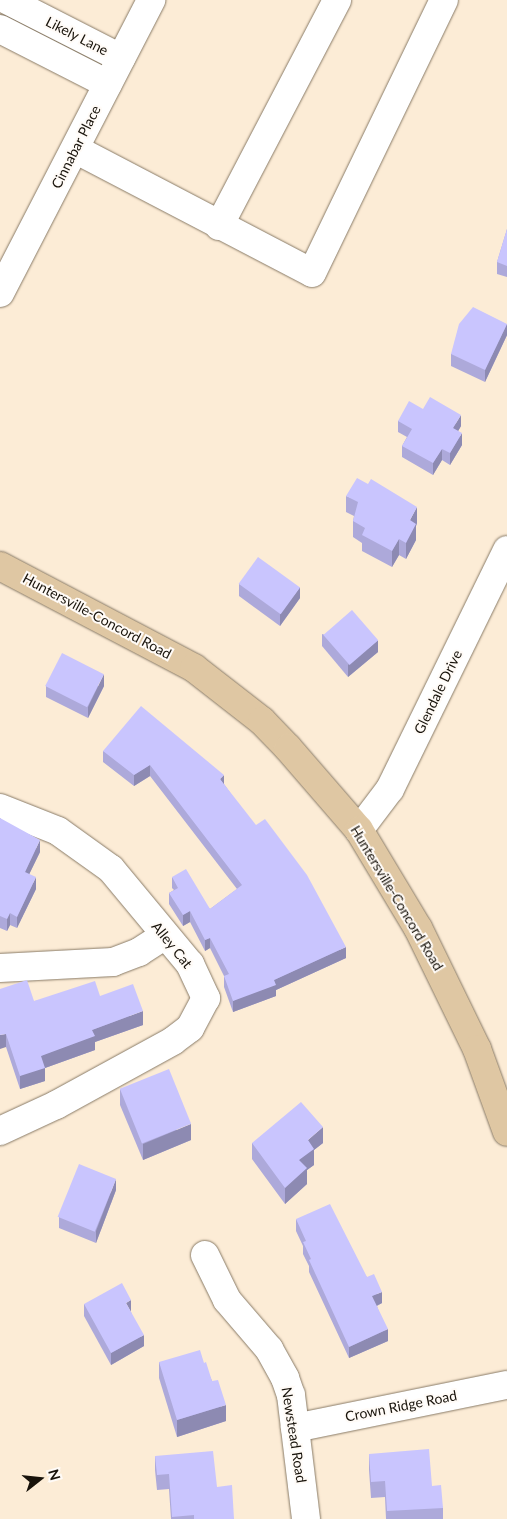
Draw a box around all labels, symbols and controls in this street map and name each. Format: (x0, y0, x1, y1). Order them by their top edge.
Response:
street label: Likely Lane (43, 13, 111, 59)
street label: Cinnabar Place (48, 102, 104, 192)
street label: Huntersville-Concord Road (20, 570, 174, 662)
street label: Glendale Drive (410, 647, 466, 737)
street label: Huntersville-Concord Road (347, 823, 447, 973)
street label: Alley Cat (148, 918, 196, 972)
street label: Newstead Road (278, 1386, 310, 1484)
street label: Crown Ridge Road (344, 1387, 458, 1425)
north arrow (15, 1454, 65, 1504)
text: N (45, 1467, 65, 1482)

